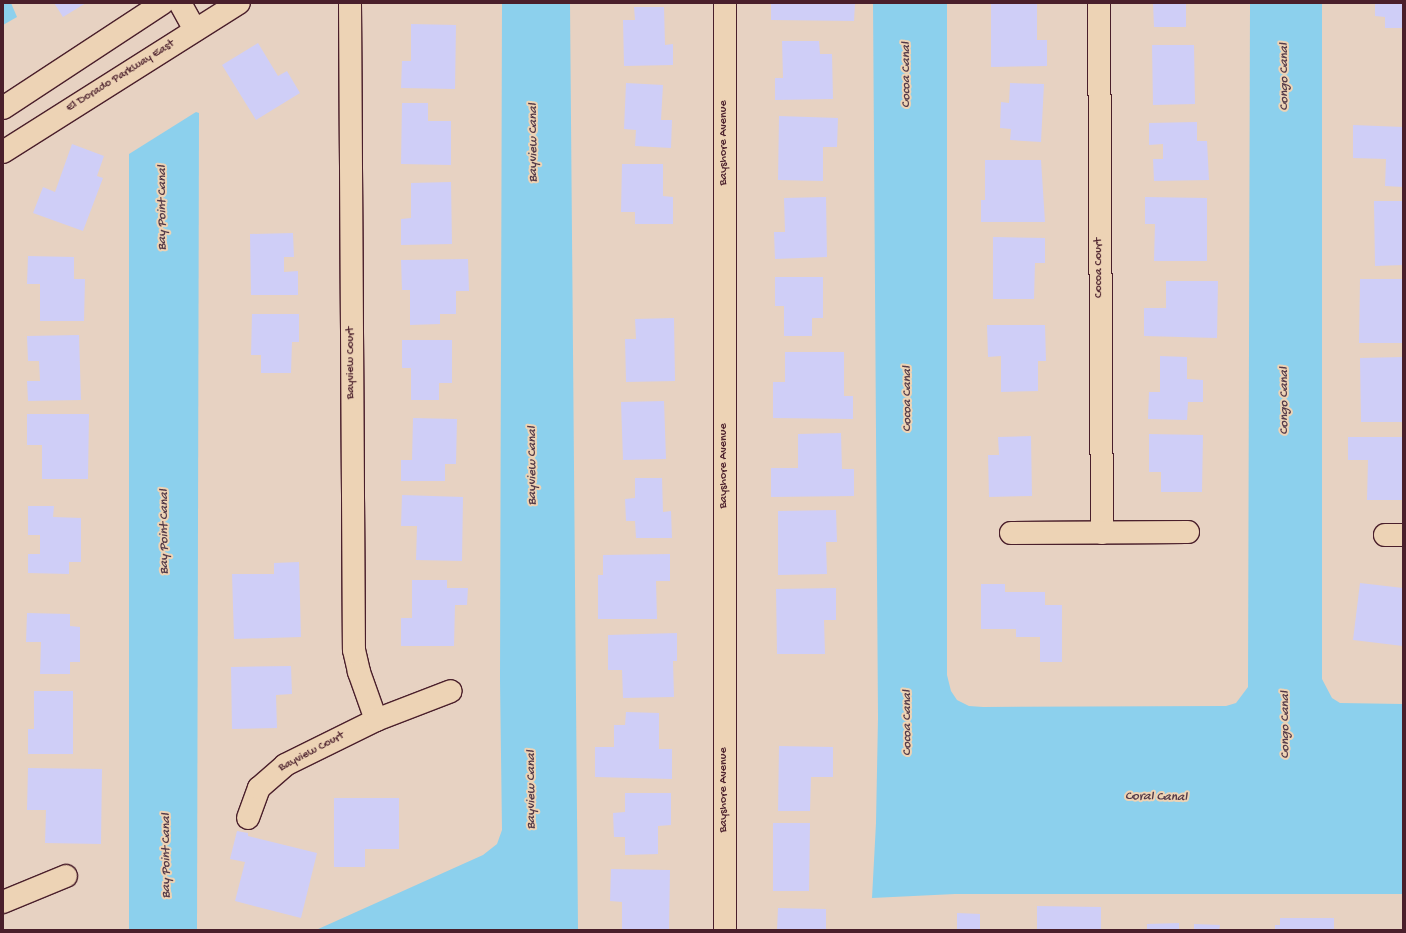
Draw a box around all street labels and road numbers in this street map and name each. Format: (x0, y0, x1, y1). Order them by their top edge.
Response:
street label: El Dorado Parkway East (64, 38, 178, 116)
street label: Bayshore Avenue (718, 100, 732, 186)
street label: Cocoa Court (1093, 238, 1107, 298)
street label: Bayview Court (345, 327, 359, 399)
street label: Bayshore Avenue (718, 423, 732, 509)
street label: Bayview Court (277, 730, 347, 776)
street label: Bayshore Avenue (718, 747, 732, 833)

